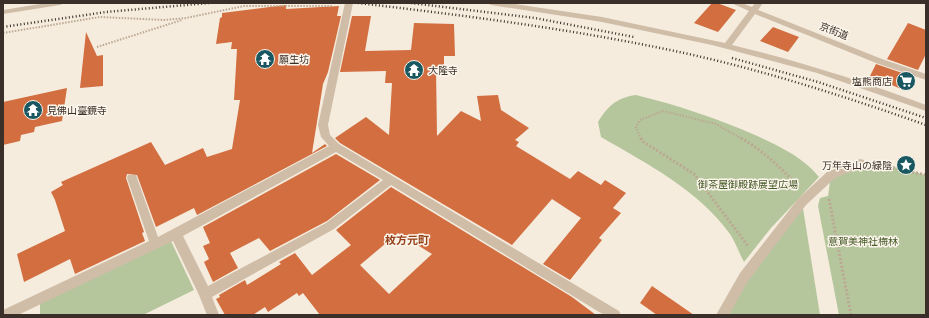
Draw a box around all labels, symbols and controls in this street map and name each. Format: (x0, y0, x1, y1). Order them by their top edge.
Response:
street label: 京街道 (818, 20, 850, 42)
temple icon: 願生坊 (254, 48, 276, 70)
place label: 願生坊 (279, 54, 309, 65)
temple icon: 大隆寺 (403, 59, 425, 81)
place label: 大隆寺 (428, 65, 458, 76)
supermarket icon: 塩熊商店 (895, 70, 917, 92)
place label: 塩熊商店 (852, 76, 892, 87)
temple icon: 見佛山臺鏡寺 (22, 99, 44, 121)
place label: 見佛山臺鏡寺 (47, 105, 107, 116)
place icon: 万年寺山の緑陰 (895, 154, 917, 176)
place label: 万年寺山の緑陰 (822, 160, 892, 171)
park label: 御茶屋御殿跡展望広場 (698, 179, 798, 190)
district label: 枚方元町 (385, 234, 429, 247)
park label: 意賀美神社梅林 (828, 236, 898, 247)

